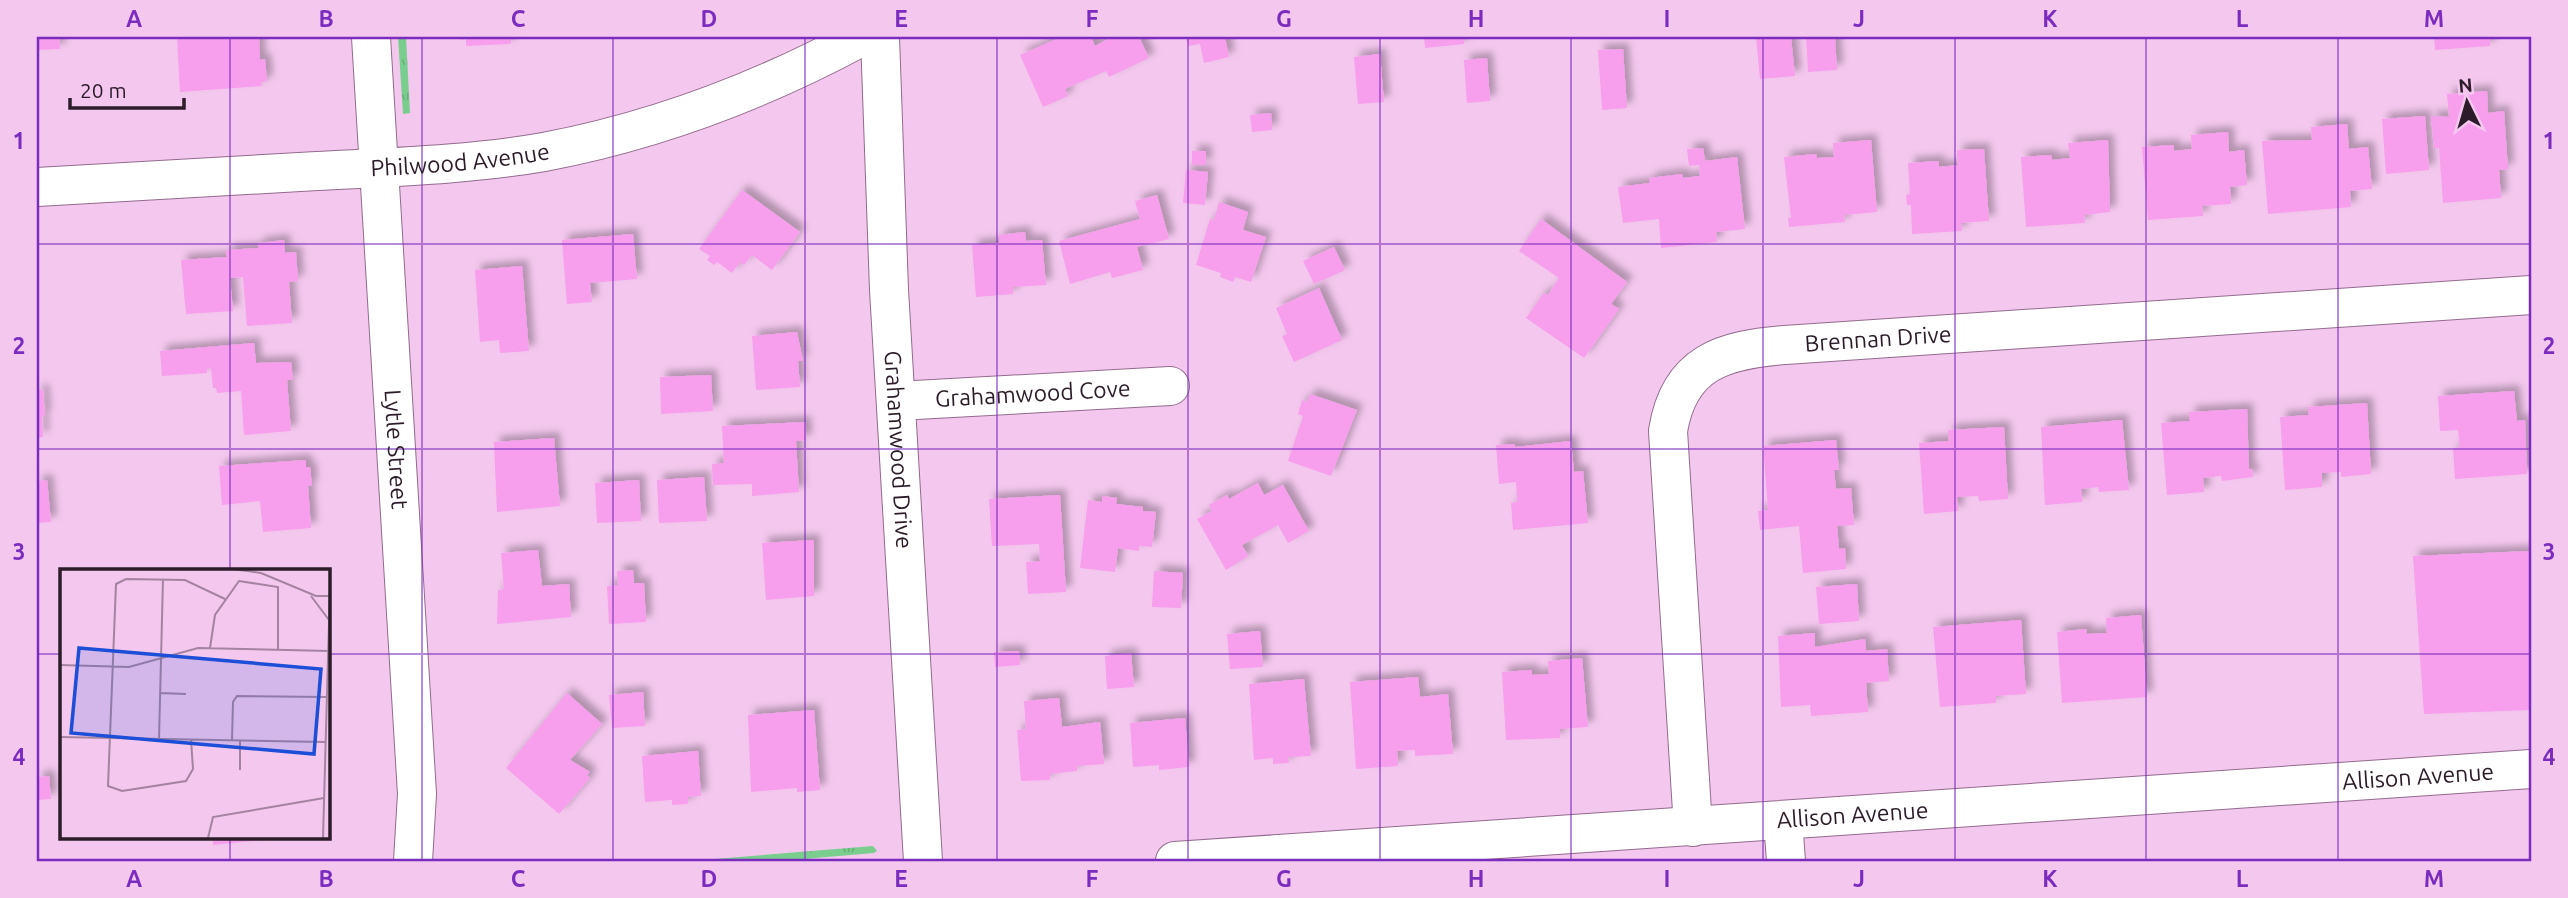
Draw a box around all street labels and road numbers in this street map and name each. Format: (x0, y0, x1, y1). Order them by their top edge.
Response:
street label: Philwood Avenue (370, 138, 551, 180)
street label: Brennan Drive (1804, 321, 1952, 356)
street label: Grahamwood Drive (881, 350, 917, 549)
street label: Grahamwood Cove (934, 375, 1131, 411)
street label: Lytle Street (380, 389, 413, 510)
street label: Allison Avenue (2341, 759, 2495, 794)
street label: Allison Avenue (1776, 797, 1929, 832)

